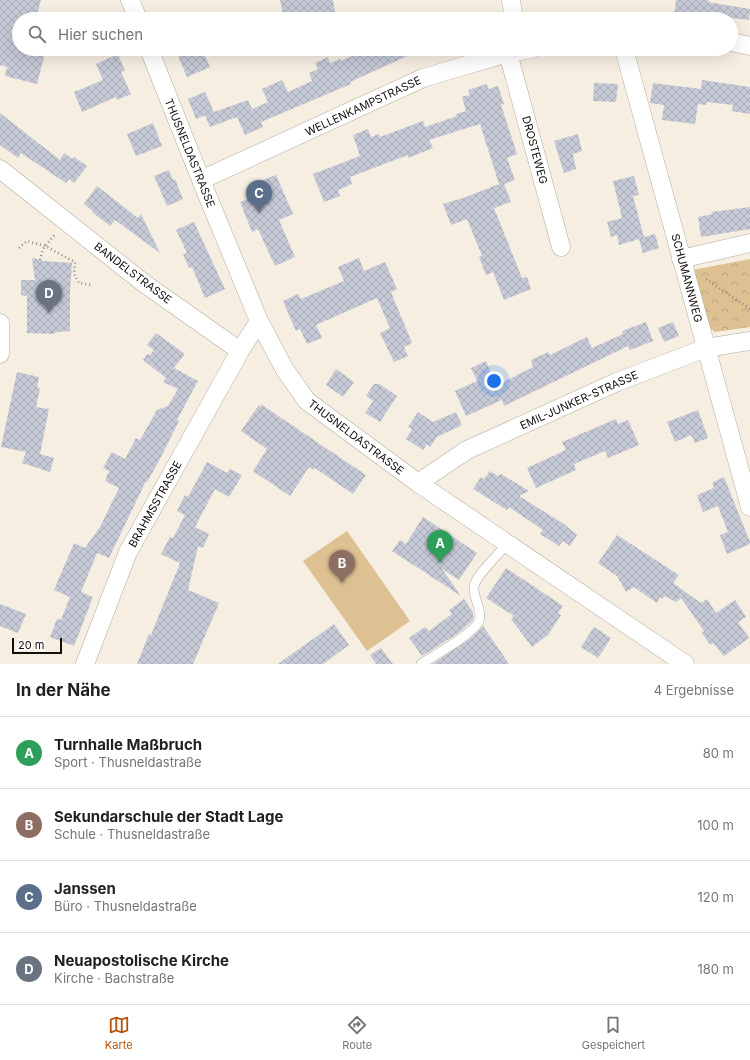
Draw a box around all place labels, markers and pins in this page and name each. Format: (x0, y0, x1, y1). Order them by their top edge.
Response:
pin: C (246, 180, 272, 213)
pin: D (36, 280, 62, 313)
pin: A (427, 530, 453, 563)
pin: B (329, 550, 355, 583)

